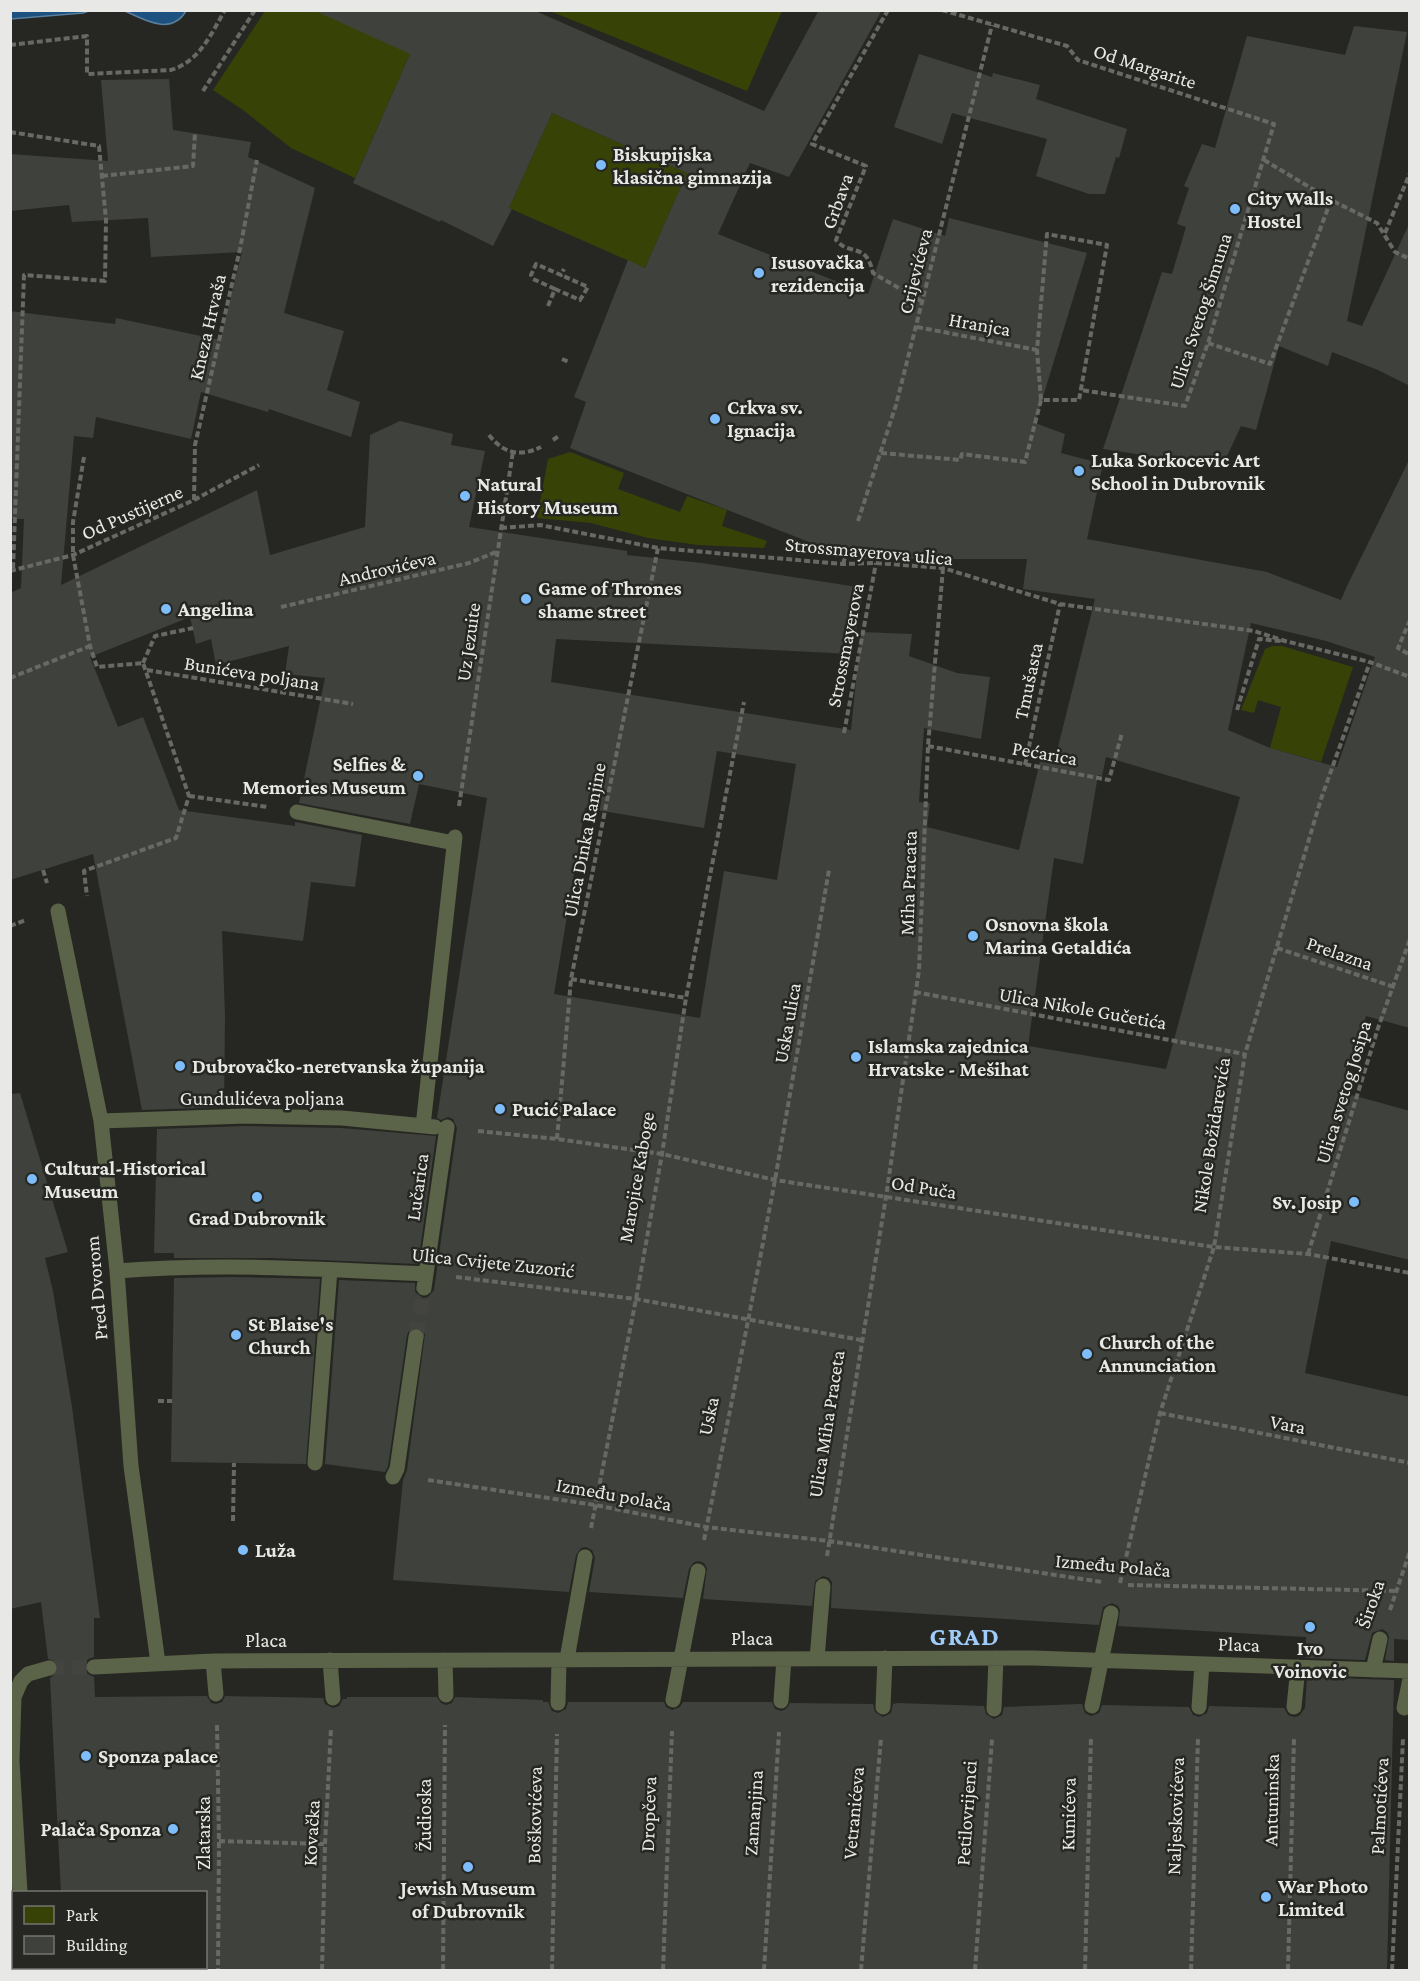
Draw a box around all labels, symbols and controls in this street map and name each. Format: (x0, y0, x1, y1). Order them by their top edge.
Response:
street label: Od Margarite (1091, 39, 1199, 94)
place label: Biskupijska klasična gimnazija (613, 143, 772, 189)
marker: Biskupijska klasična gimnazija (594, 158, 608, 172)
street label: Grbava (817, 170, 857, 232)
place label: City Walls Hostel (1247, 187, 1333, 232)
marker: City Walls Hostel (1228, 202, 1242, 216)
street label: Crijevićeva (894, 226, 937, 316)
street label: Ulica Svetog Šimuna (1164, 230, 1237, 392)
place label: Isusovačka rezidencija (771, 251, 865, 297)
marker: Isusovačka rezidencija (752, 266, 766, 280)
street label: Kneza Hrvaša (184, 272, 230, 382)
street label: Hranjca (947, 308, 1013, 341)
place label: Crkva sv. Ignacija (727, 396, 803, 442)
marker: Crkva sv. Ignacija (708, 412, 722, 426)
place label: Luka Sorkocevic Art School in Dubrovnik (1091, 449, 1266, 494)
marker: Luka Sorkocevic Art School in Dubrovnik (1072, 464, 1086, 478)
place label: Natural History Museum (477, 473, 618, 518)
street label: Od Pustijerne (78, 480, 187, 545)
marker: Natural History Museum (458, 489, 472, 503)
street label: Strossmayerova ulica (784, 533, 954, 570)
street label: Androvićeva (336, 546, 438, 590)
place label: Game of Thrones shame street (538, 577, 682, 622)
street label: Strossmayerova (822, 581, 869, 709)
marker: Game of Thrones shame street (519, 592, 533, 606)
place label: Angelina (177, 598, 254, 620)
street label: Uz Jezuite (452, 601, 485, 683)
marker: Angelina (159, 602, 173, 616)
street label: Tmušasta (1009, 640, 1047, 722)
street label: Bunićeva poljana (183, 651, 321, 696)
street label: Pećarica (1011, 736, 1079, 770)
place label: Selfies & Memories Museum (242, 753, 407, 798)
street label: Ulica Dinka Ranjine (558, 761, 611, 919)
marker: Selfies & Memories Museum (411, 769, 425, 783)
street label: Miha Pracata (895, 830, 921, 936)
place label: Osnovna škola Marina Getaldića (985, 913, 1132, 958)
marker: Osnovna škola Marina Getaldića (966, 929, 980, 943)
street label: Prelazna (1304, 931, 1376, 975)
street label: Uska ulica (769, 981, 805, 1065)
street label: Ulica Nikole Gučetića (997, 982, 1169, 1034)
street label: Ulica svetog Josipa (1311, 1018, 1376, 1167)
place label: Islamska zajednica Hrvatske - Mešihat (868, 1035, 1029, 1080)
marker: Islamska zajednica Hrvatske - Mešihat (849, 1050, 863, 1064)
place label: Dubrovačko-neretvanska županija (192, 1055, 485, 1078)
street label: Nikole Božidarevića (1188, 1056, 1234, 1214)
marker: Dubrovačko-neretvanska županija (173, 1059, 187, 1073)
street label: Gundulićeva poljana (180, 1087, 344, 1110)
place label: Pucić Palace (512, 1098, 616, 1120)
marker: Pucić Palace (493, 1102, 507, 1116)
street label: Marojice Kaboge (614, 1110, 659, 1244)
street label: Lučarica (401, 1152, 433, 1222)
place label: Cultural-Historical Museum (44, 1157, 206, 1202)
street label: Od Puča (890, 1171, 958, 1203)
marker: Cultural-Historical Museum (25, 1172, 39, 1186)
marker: Grad Dubrovnik (250, 1190, 264, 1204)
place label: Sv. Josip (1272, 1191, 1342, 1213)
marker: Sv. Josip (1347, 1195, 1361, 1209)
place label: Grad Dubrovnik (189, 1207, 327, 1229)
street label: Pred Dvorom (80, 1235, 112, 1341)
street label: Ulica Cvijete Zuzorić (410, 1243, 576, 1283)
place label: St Blaise's Church (248, 1313, 333, 1358)
marker: St Blaise's Church (229, 1328, 243, 1342)
place label: Church of the Annunciation (1098, 1331, 1217, 1376)
marker: Church of the Annunciation (1080, 1347, 1094, 1361)
street label: Ulica Miha Praceta (803, 1349, 849, 1499)
street label: Uska (693, 1395, 723, 1437)
street label: Vara (1268, 1410, 1308, 1438)
street label: Između polača (554, 1473, 673, 1516)
place label: Luža (255, 1539, 296, 1561)
marker: Luža (236, 1543, 250, 1557)
street label: Između Polača (1054, 1549, 1172, 1581)
street label: Široka (1351, 1577, 1389, 1631)
marker: Ivo Voinovic (1303, 1620, 1317, 1634)
district label: GRAD (930, 1622, 1000, 1651)
street label: Placa (731, 1627, 773, 1649)
street label: Placa (245, 1629, 287, 1651)
street label: Placa (1218, 1632, 1260, 1656)
place label: Ivo Voinovic (1272, 1637, 1347, 1682)
place label: Sponza palace (98, 1745, 218, 1767)
marker: Sponza palace (79, 1749, 93, 1763)
street label: Antuninska (1259, 1754, 1283, 1846)
street label: Naljeskovićeva (1162, 1757, 1189, 1875)
street label: Palmotićeva (1365, 1757, 1393, 1855)
street label: Petilovrijenci (951, 1760, 982, 1866)
street label: Boškovićeva (522, 1766, 546, 1864)
street label: Vetranićeva (838, 1766, 868, 1860)
street label: Zamanjina (739, 1769, 768, 1857)
street label: Dropčeva (636, 1776, 661, 1852)
street label: Kunićeva (1056, 1777, 1080, 1851)
street label: Žudioska (413, 1778, 435, 1852)
street label: Zlatarska (192, 1796, 214, 1870)
street label: Kovačka (298, 1799, 324, 1867)
place label: Palača Sponza (41, 1818, 161, 1840)
marker: Palača Sponza (166, 1822, 180, 1836)
marker: Jewish Museum of Dubrovnik (461, 1860, 475, 1874)
place label: War Photo Limited (1277, 1875, 1368, 1920)
place label: Jewish Museum of Dubrovnik (398, 1877, 536, 1922)
marker: War Photo Limited (1259, 1890, 1273, 1904)
legend (12, 1891, 207, 1969)
text: Park (66, 1905, 98, 1925)
text: Building (66, 1935, 128, 1955)

